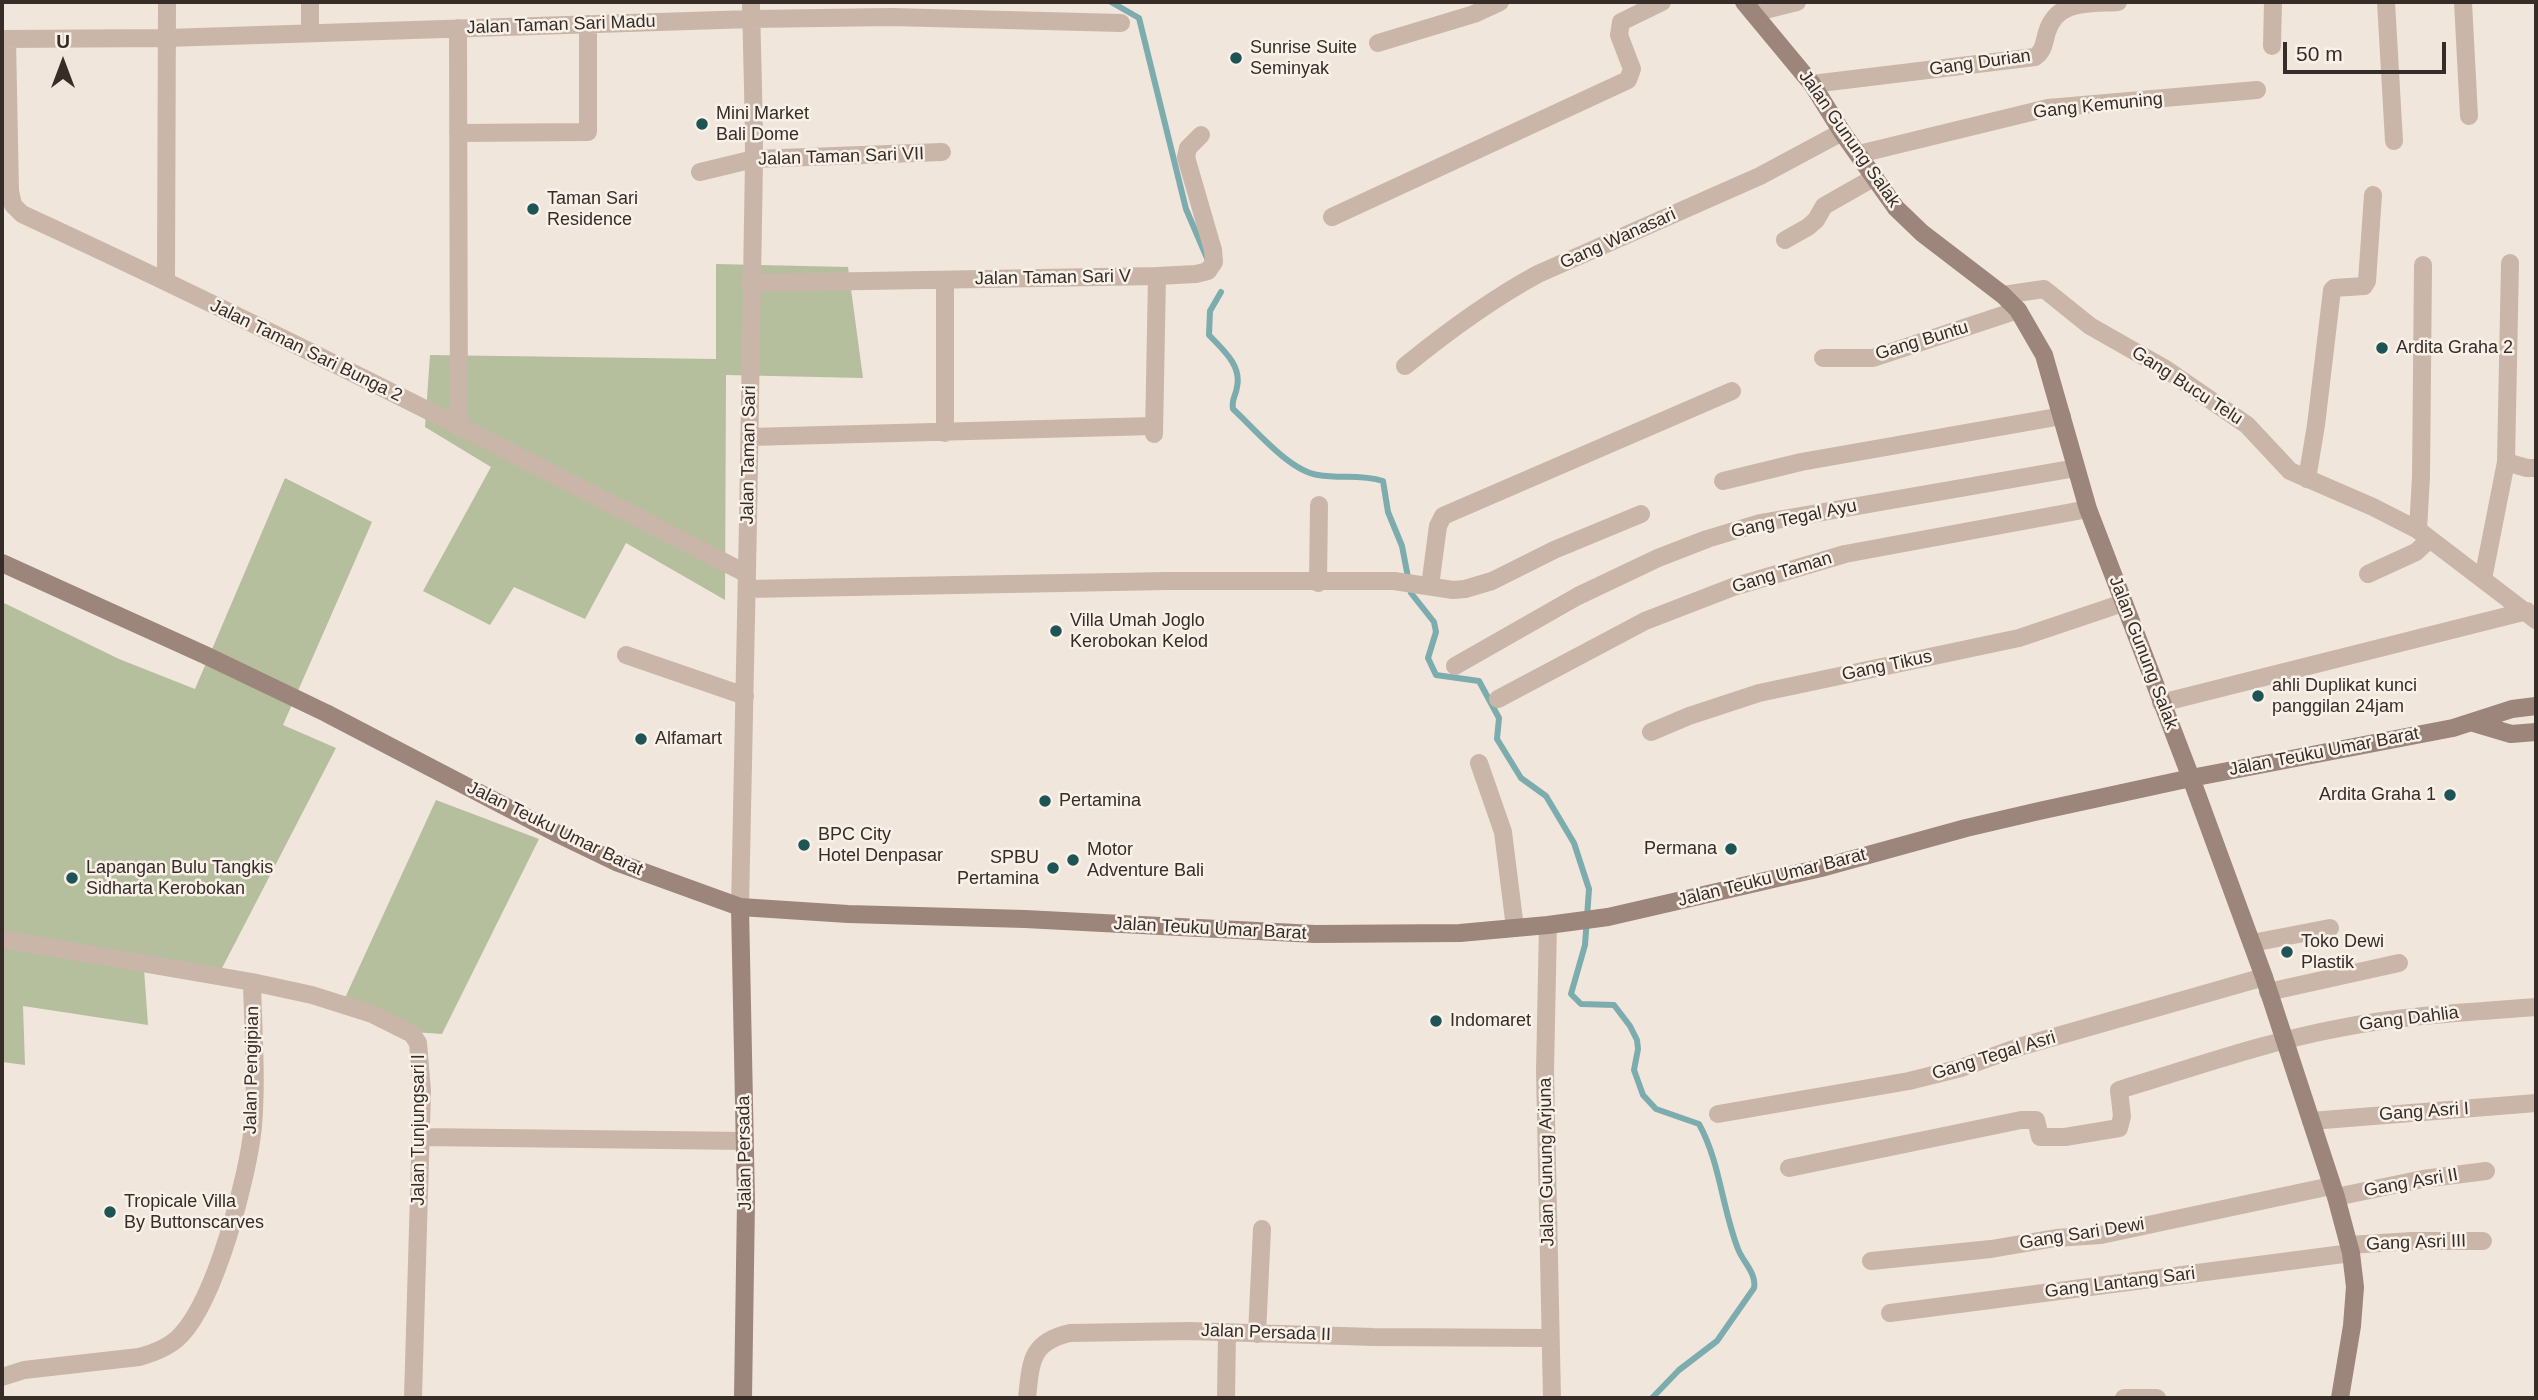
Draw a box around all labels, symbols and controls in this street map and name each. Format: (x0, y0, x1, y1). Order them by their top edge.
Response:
street label: Jalan Taman Sari Madu (466, 11, 656, 39)
north arrow (28, 28, 98, 98)
scale bar (2286, 28, 2449, 72)
text: U (56, 31, 70, 52)
place label: Sunrise Suite Seminyak (1250, 37, 1357, 80)
text: 50 m (2296, 42, 2343, 65)
street label: Gang Durian (1928, 45, 2032, 81)
marker: Sunrise Suite Seminyak (1228, 50, 1244, 66)
street label: Jalan Gunung Salak (1794, 66, 1904, 212)
street label: Gang Kemuning (2032, 88, 2164, 124)
place label: Mini Market Bali Dome (716, 103, 809, 146)
marker: Mini Market Bali Dome (694, 116, 710, 132)
street label: Jalan Taman Sari VII (758, 143, 924, 171)
place label: Taman Sari Residence (547, 188, 638, 230)
marker: Taman Sari Residence (525, 201, 541, 217)
street label: Gang Wanasari (1557, 204, 1679, 274)
street label: Jalan Taman Sari V (975, 266, 1131, 290)
street label: Jalan Taman Sari Bunga 2 (206, 295, 406, 407)
street label: Gang Buntu (1873, 317, 1971, 365)
place label: Ardita Graha 2 (2396, 337, 2513, 359)
marker: Ardita Graha 2 (2374, 340, 2390, 356)
street label: Gang Bucu Telu (2127, 342, 2247, 430)
street label: Jalan Taman Sari (737, 385, 761, 525)
street label: Gang Tegal Ayu (1729, 495, 1859, 543)
street label: Gang Taman (1730, 548, 1834, 598)
street label: Jalan Gunung Salak (2104, 573, 2182, 733)
place label: Villa Umah Joglo Kerobokan Kelod (1070, 610, 1208, 652)
marker: Villa Umah Joglo Kerobokan Kelod (1048, 623, 1064, 639)
street label: Gang Tikus (1840, 646, 1934, 686)
place label: ahli Duplikat kunci panggilan 24jam (2272, 675, 2417, 718)
marker: ahli Duplikat kunci panggilan 24jam (2250, 688, 2266, 704)
street label: Jalan Teuku Umar Barat (2227, 723, 2421, 781)
place label: Alfamart (655, 728, 722, 750)
marker: Alfamart (633, 731, 649, 747)
street label: Jalan Teuku Umar Barat (463, 777, 647, 881)
place label: Ardita Graha 1 (2319, 784, 2436, 806)
marker: Ardita Graha 1 (2442, 787, 2458, 803)
place label: Pertamina (1059, 790, 1141, 812)
marker: Pertamina (1037, 793, 1053, 809)
place label: BPC City Hotel Denpasar (818, 824, 943, 866)
marker: BPC City Hotel Denpasar (796, 837, 812, 853)
place label: Permana (1644, 838, 1717, 860)
place label: Motor Adventure Bali (1087, 839, 1204, 882)
marker: Permana (1723, 841, 1739, 857)
street label: Jalan Teuku Umar Barat (1676, 844, 1868, 912)
place label: SPBU Pertamina (957, 847, 1039, 890)
marker: Motor Adventure Bali (1065, 852, 1081, 868)
place label: Lapangan Bulu Tangkis Sidharta Kerobokan (86, 857, 273, 900)
marker: SPBU Pertamina (1045, 860, 1061, 876)
marker: Lapangan Bulu Tangkis Sidharta Kerobokan (64, 870, 80, 886)
street label: Jalan Teuku Umar Barat (1113, 913, 1307, 945)
place label: Toko Dewi Plastik (2301, 931, 2384, 974)
marker: Toko Dewi Plastik (2279, 944, 2295, 960)
street label: Gang Dahlia (2358, 1002, 2460, 1036)
street label: Jalan Pengipian (240, 1006, 264, 1134)
place label: Indomaret (1450, 1010, 1531, 1032)
marker: Indomaret (1428, 1013, 1444, 1029)
street label: Gang Tegal Asri (1930, 1027, 2058, 1085)
street label: Jalan Tunjungsari I (408, 1054, 430, 1206)
street label: Jalan Gunung Arjuna (1535, 1077, 1559, 1247)
street label: Jalan Persada (733, 1095, 757, 1211)
street label: Gang Asri I (2378, 1098, 2470, 1126)
street label: Gang Asri II (2362, 1164, 2460, 1202)
place label: Tropicale Villa By Buttonscarves (124, 1191, 264, 1234)
marker: Tropicale Villa By Buttonscarves (102, 1204, 118, 1220)
street label: Gang Sari Dewi (2018, 1213, 2146, 1255)
street label: Gang Asri III (2366, 1230, 2466, 1256)
street label: Gang Lantang Sari (2044, 1263, 2196, 1303)
street label: Jalan Persada II (1201, 1320, 1331, 1346)

